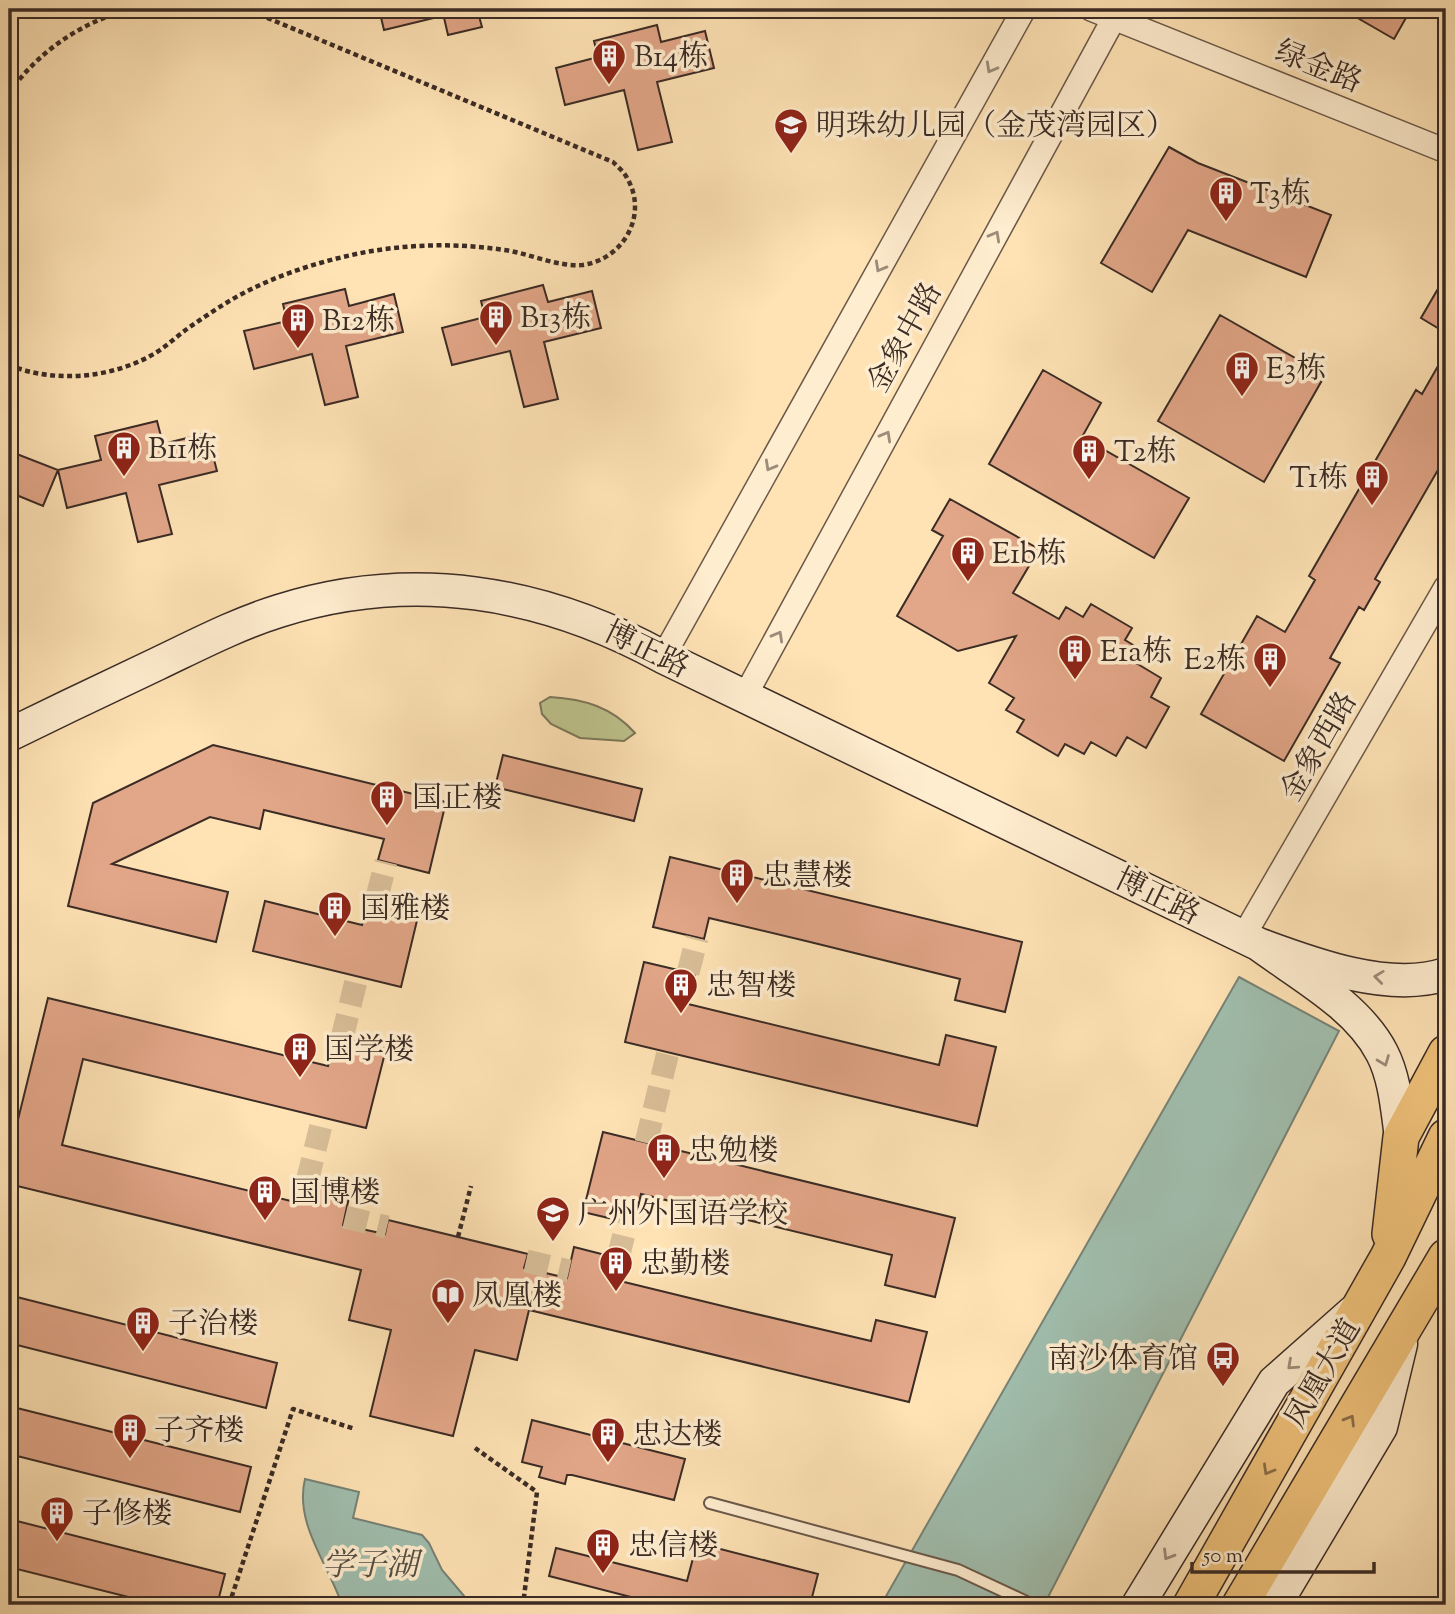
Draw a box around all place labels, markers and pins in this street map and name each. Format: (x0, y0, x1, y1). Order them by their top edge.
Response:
building icon: B14栋 (590, 37, 628, 86)
place label: B14栋 (634, 37, 708, 80)
school or university icon: 明珠幼儿园（金茂湾园区） (772, 106, 810, 155)
place label: 明珠幼儿园（金茂湾园区） (816, 106, 1176, 149)
building icon: T3栋 (1207, 174, 1245, 223)
place label: T3栋 (1250, 174, 1311, 217)
building icon: B13栋 (477, 298, 515, 347)
place label: B13栋 (520, 298, 591, 341)
building icon: B12栋 (279, 301, 317, 350)
place label: B12栋 (322, 301, 395, 344)
building icon: E3栋 (1223, 349, 1261, 398)
place label: E3栋 (1266, 349, 1326, 392)
building icon: B11栋 (105, 429, 143, 478)
place label: B11栋 (148, 429, 217, 472)
building icon: T2栋 (1070, 432, 1108, 481)
place label: T2栋 (1114, 432, 1177, 475)
place label: T1栋 (1289, 458, 1348, 501)
building icon: T1栋 (1353, 458, 1391, 507)
building icon: E1b栋 (949, 534, 987, 583)
place label: E1b栋 (992, 534, 1066, 577)
building icon: E1a栋 (1056, 632, 1094, 681)
place label: E1a栋 (1100, 632, 1172, 675)
place label: E2栋 (1184, 640, 1246, 683)
building icon: E2栋 (1251, 640, 1289, 689)
building icon: 国正楼 (368, 778, 406, 827)
place label: 国正楼 (412, 778, 502, 821)
building icon: 忠慧楼 (718, 856, 756, 905)
place label: 忠慧楼 (762, 856, 852, 899)
building icon: 国雅楼 (316, 889, 354, 938)
place label: 国雅楼 (360, 889, 450, 932)
building icon: 忠智楼 (662, 966, 700, 1015)
place label: 忠智楼 (706, 966, 796, 1009)
building icon: 国学楼 (281, 1030, 319, 1079)
place label: 国学楼 (324, 1030, 414, 1073)
building icon: 忠勉楼 (645, 1131, 683, 1180)
place label: 忠勉楼 (688, 1131, 778, 1174)
building icon: 国博楼 (246, 1173, 284, 1222)
place label: 国博楼 (290, 1173, 380, 1216)
school or university icon: 广州外国语学校 (534, 1194, 572, 1243)
place label: 广州外国语学校 (578, 1194, 788, 1237)
building icon: 忠勤楼 (597, 1244, 635, 1293)
place label: 忠勤楼 (640, 1244, 730, 1287)
library icon: 凤凰楼 (429, 1276, 467, 1325)
place label: 凤凰楼 (472, 1276, 562, 1319)
building icon: 子治楼 (124, 1304, 162, 1353)
place label: 子治楼 (168, 1304, 258, 1347)
place label: 南沙体育馆 (1048, 1339, 1198, 1382)
bus stop icon: 南沙体育馆 (1204, 1339, 1242, 1388)
building icon: 子齐楼 (111, 1411, 149, 1460)
place label: 子齐楼 (154, 1411, 244, 1454)
building icon: 忠达楼 (589, 1415, 627, 1464)
place label: 忠达楼 (632, 1415, 722, 1458)
building icon: 子修楼 (38, 1494, 76, 1543)
place label: 子修楼 (82, 1494, 172, 1537)
building icon: 忠信楼 (584, 1526, 622, 1575)
place label: 忠信楼 (628, 1526, 718, 1569)

